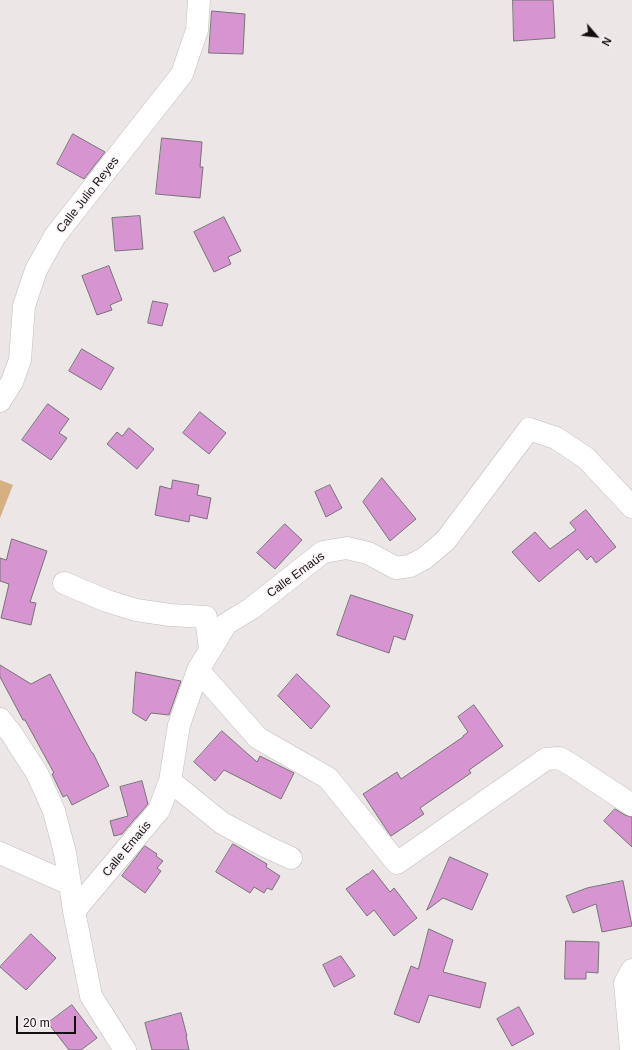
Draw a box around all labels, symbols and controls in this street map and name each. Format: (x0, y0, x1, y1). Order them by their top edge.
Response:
north arrow (576, 16, 616, 56)
text: N (599, 35, 614, 48)
street label: Calle Julio Reyes (54, 154, 122, 236)
street label: Calle Emaús (264, 549, 328, 601)
street label: Calle Emaús (100, 818, 154, 880)
scale bar (18, 1008, 78, 1034)
text: 20 m (23, 1016, 50, 1030)

